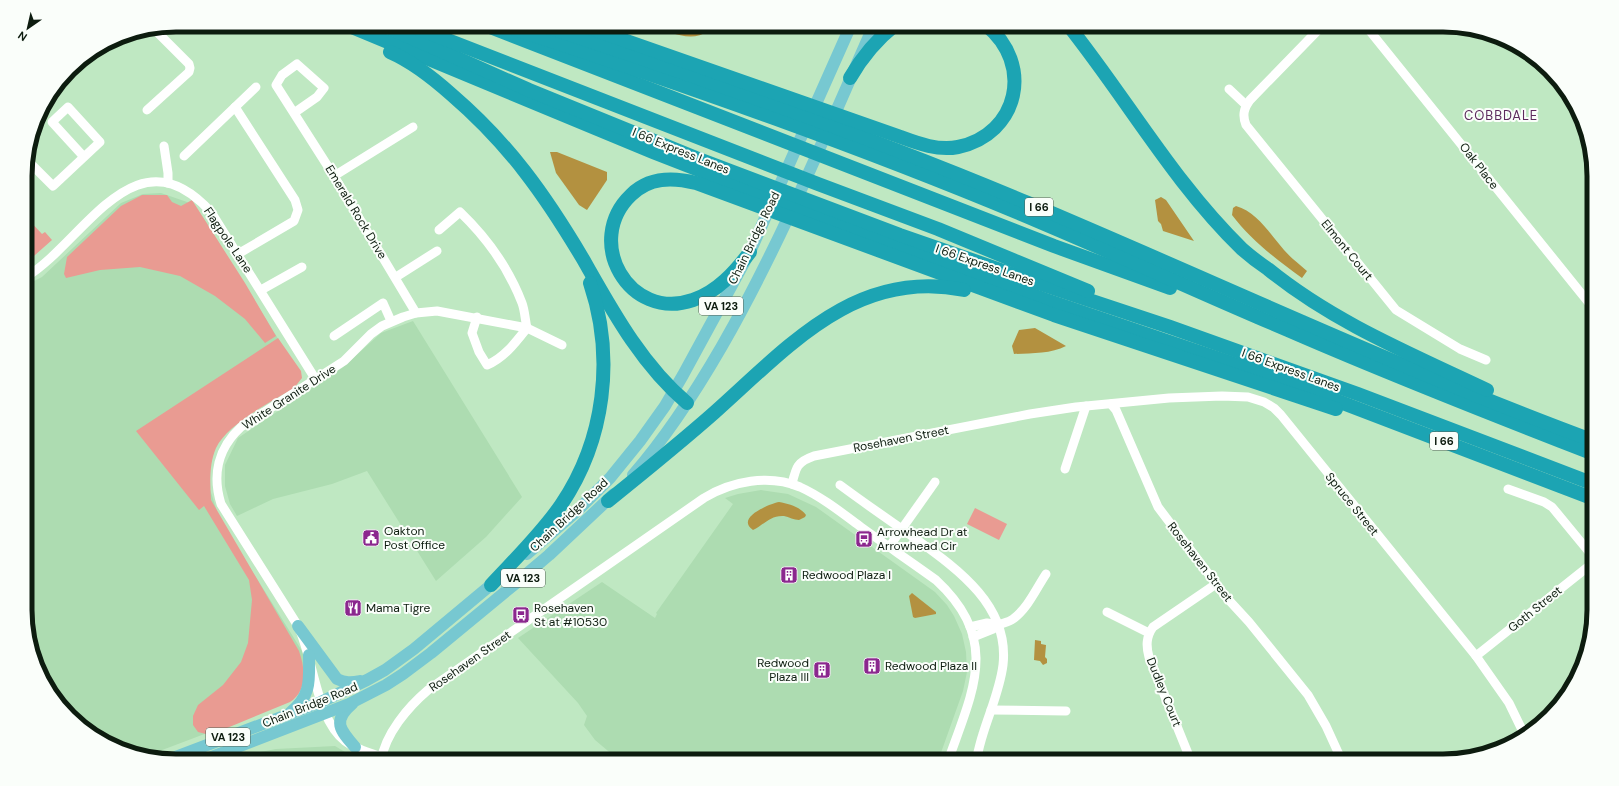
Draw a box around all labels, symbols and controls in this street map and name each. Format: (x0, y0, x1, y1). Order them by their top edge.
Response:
north arrow (8, 8, 48, 48)
text: N (15, 28, 30, 44)
district label: COBBDALE (1464, 107, 1538, 124)
street label: I 66 Express Lanes (630, 124, 732, 178)
street label: Oak Place (1456, 139, 1502, 193)
street label: Emerald Rock Drive (322, 162, 391, 262)
street label: Chain Bridge Road (725, 189, 783, 287)
road number: I 66 (1025, 198, 1053, 216)
street label: Flagpole Lane (200, 204, 256, 276)
street label: Elmont Court (1318, 216, 1377, 284)
street label: I 66 Express Lanes (934, 241, 1036, 289)
road number: VA 123 (699, 297, 743, 315)
street label: I 66 Express Lanes (1240, 345, 1342, 395)
street label: White Granite Drive (239, 361, 339, 433)
street label: Rosehaven Street (852, 422, 950, 456)
road number: I 66 (1430, 432, 1458, 450)
street label: Spruce Street (1322, 469, 1383, 539)
street label: Chain Bridge Road (526, 475, 612, 555)
street label: Rosehaven Street (1164, 519, 1236, 605)
place label: Oakton Post Office (384, 523, 445, 553)
place label: Arrowhead Dr at Arrowhead Cir (877, 524, 968, 554)
public building icon: Oakton Post Office (361, 528, 381, 548)
bus stop icon: Arrowhead Dr at Arrowhead Cir (854, 529, 874, 549)
building icon: Redwood Plaza I (779, 565, 799, 585)
place label: Redwood Plaza I (802, 567, 891, 583)
road number: VA 123 (501, 569, 545, 587)
street label: Goth Street (1505, 582, 1565, 636)
restaurant icon: Mama Tigre (343, 598, 363, 618)
place label: Mama Tigre (366, 600, 431, 616)
place label: Rosehaven St at #10530 (534, 600, 607, 630)
bus stop icon: Rosehaven St at #10530 (511, 605, 531, 625)
street label: Rosehaven Street (426, 627, 514, 695)
place label: Redwood Plaza III (757, 655, 809, 685)
street label: Dudley Court (1143, 655, 1185, 729)
building icon: Redwood Plaza II (862, 656, 882, 676)
place label: Redwood Plaza II (885, 658, 977, 674)
building icon: Redwood Plaza III (812, 660, 832, 680)
street label: Chain Bridge Road (260, 679, 360, 731)
road number: VA 123 (206, 728, 250, 746)

